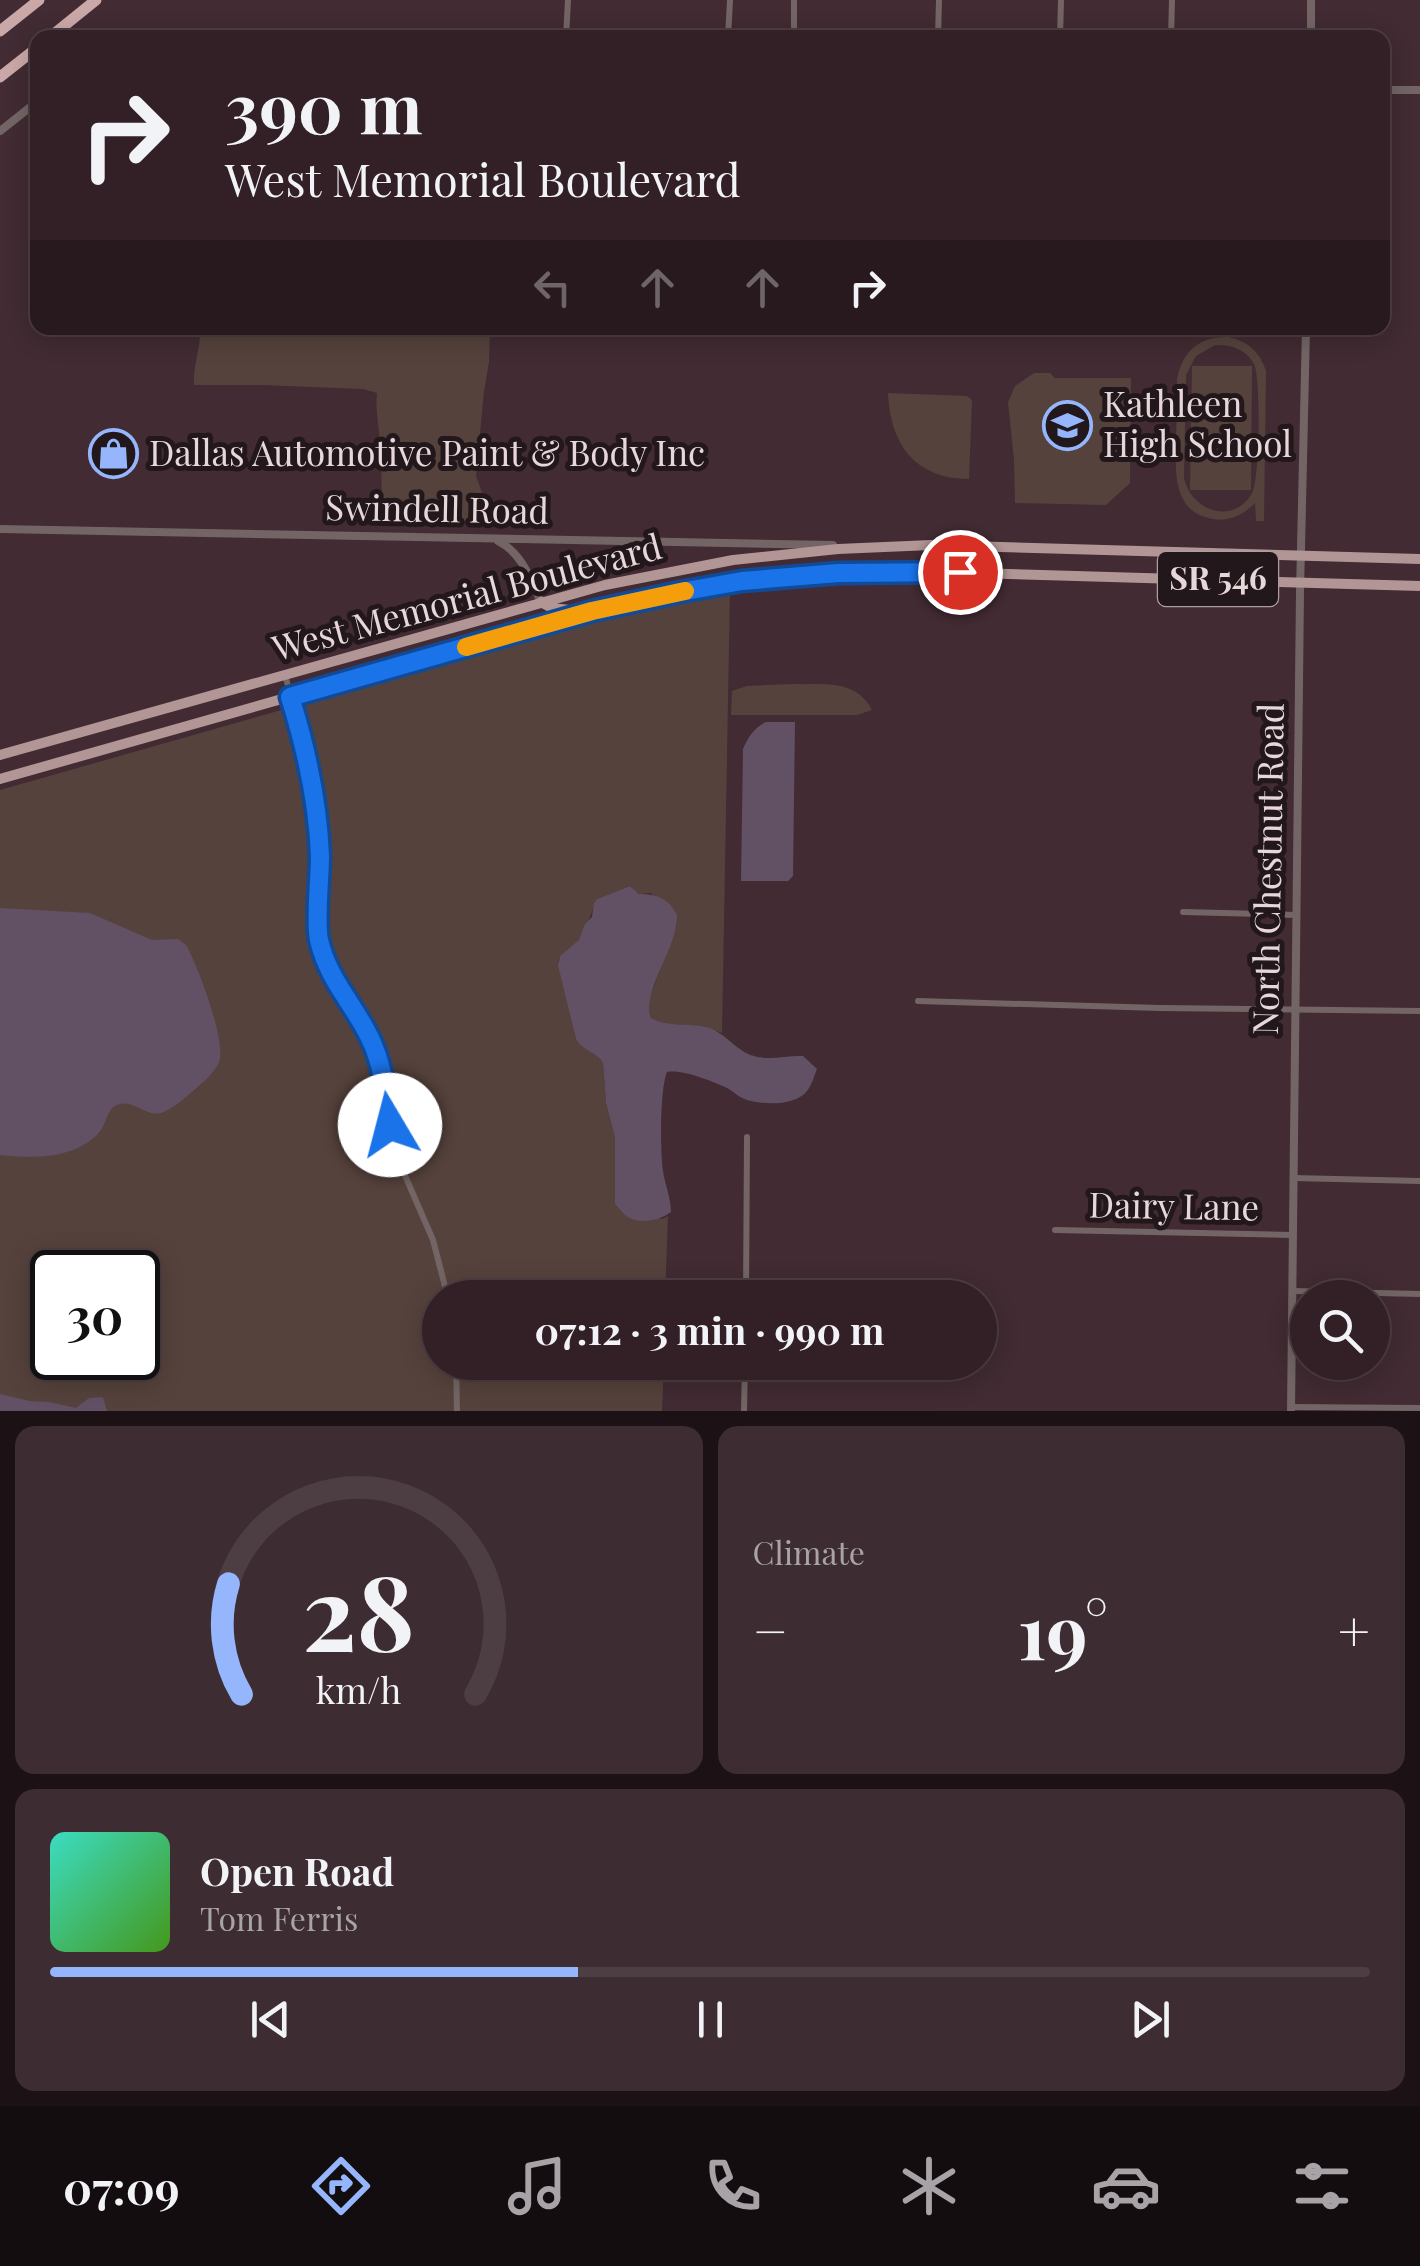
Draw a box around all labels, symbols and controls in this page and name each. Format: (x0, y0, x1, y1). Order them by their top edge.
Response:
text: 390 m (225, 58, 423, 152)
icon: right (60, 70, 190, 200)
text: West Memorial Boulevard (225, 148, 741, 208)
icon: left (525, 260, 580, 315)
icon: ahead (630, 260, 685, 315)
icon: ahead (735, 260, 790, 315)
icon: right (840, 260, 895, 315)
place label: Kathleen High School (1103, 379, 1292, 466)
school or university icon: Kathleen High School (1042, 399, 1094, 451)
shop icon: Dallas Automotive Paint & Body Inc (88, 428, 140, 480)
place label: Dallas Automotive Paint & Body Inc (149, 428, 705, 475)
street label: Swindell Road (325, 482, 549, 533)
street label: West Memorial Boulevard (266, 521, 666, 670)
pin (918, 530, 1003, 615)
icon: arrive (933, 545, 988, 600)
road number: SR 546 (1158, 552, 1278, 606)
street label: North Chestnut Road (1240, 702, 1293, 1035)
position arrow (338, 1073, 442, 1177)
street label: Dairy Lane (1088, 1180, 1260, 1229)
speed limit sign: 30 (30, 1250, 160, 1380)
map controls (1290, 1280, 1390, 1380)
button: search (1290, 1280, 1390, 1380)
text: 07:12 · 3 min · 990 m (535, 1304, 884, 1355)
text: Climate (753, 1530, 865, 1573)
text: 28 (302, 1539, 415, 1678)
text: 19° (1018, 1579, 1108, 1679)
text: − (753, 1592, 788, 1666)
text: + (1338, 1592, 1370, 1666)
text: km/h (316, 1665, 402, 1713)
text: Open Road (200, 1845, 394, 1896)
text: Tom Ferris (200, 1896, 358, 1939)
icon: previous (243, 1992, 298, 2047)
icon: pause (683, 1992, 738, 2047)
icon: next (1123, 1992, 1178, 2047)
icon: directions (306, 2151, 376, 2221)
icon: music (502, 2151, 572, 2221)
icon: phone (698, 2151, 768, 2221)
icon: climate (894, 2151, 964, 2221)
icon: car (1091, 2151, 1161, 2221)
icon: filters (1287, 2151, 1357, 2221)
text: 07:09 (63, 2156, 180, 2216)

